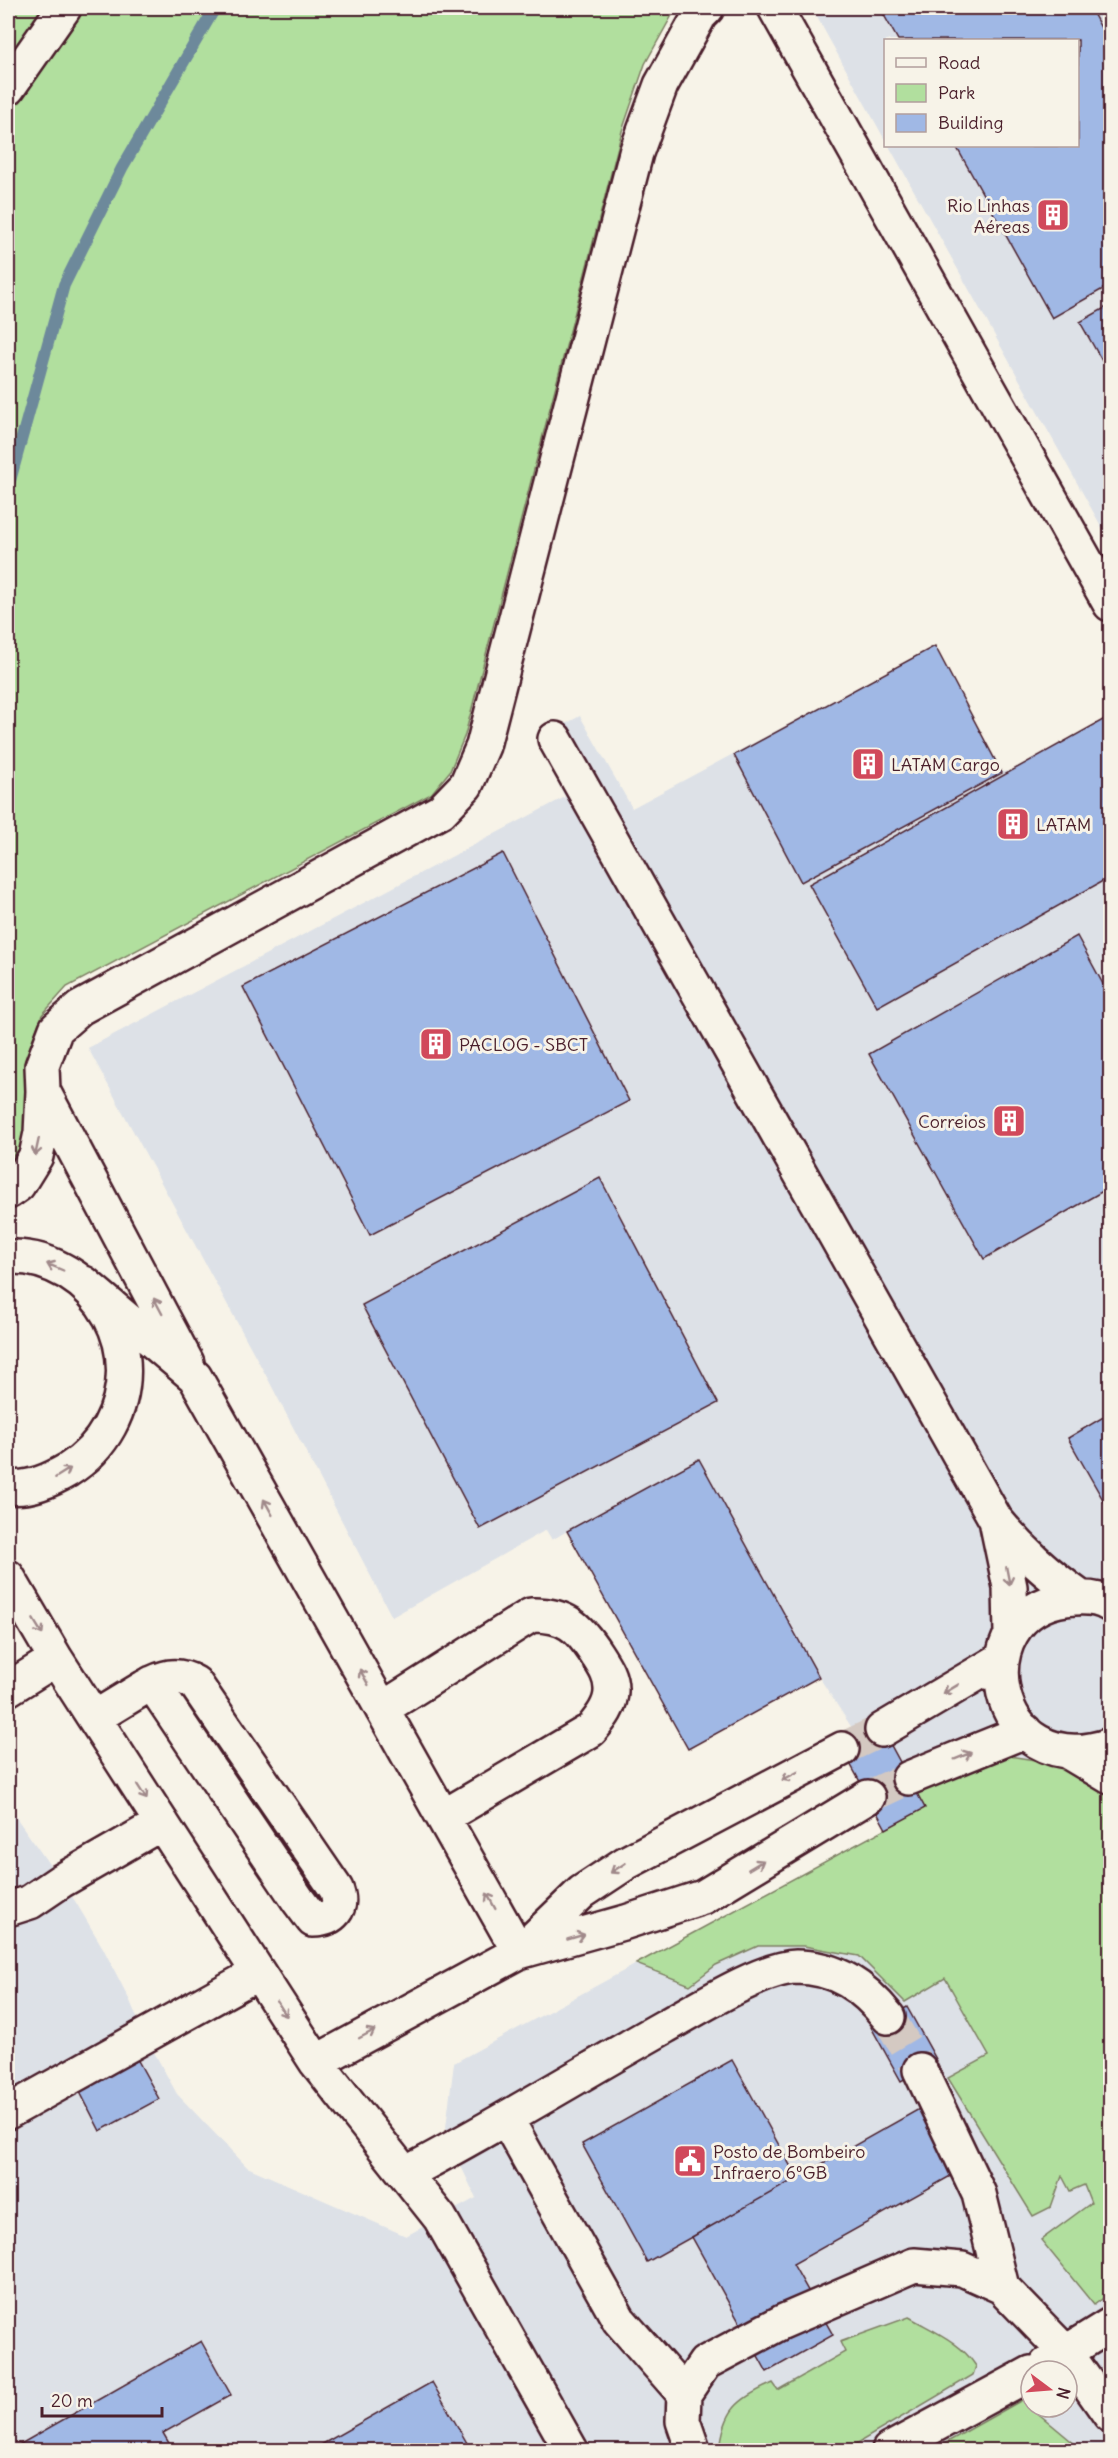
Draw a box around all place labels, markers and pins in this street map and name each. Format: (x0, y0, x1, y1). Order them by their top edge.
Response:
place label: Rio Linhas Aéreas (947, 194, 1030, 238)
building icon: Rio Linhas Aéreas (1035, 197, 1071, 233)
building icon: LATAM Cargo (850, 746, 886, 782)
place label: LATAM Cargo (891, 753, 1000, 776)
building icon: LATAM (995, 806, 1031, 842)
place label: LATAM (1036, 813, 1091, 836)
building icon: PACLOG - SBCT (418, 1026, 454, 1062)
place label: PACLOG - SBCT (459, 1033, 588, 1056)
building icon: Correios (991, 1103, 1027, 1139)
place label: Correios (918, 1110, 986, 1133)
place label: Posto de Bombeiro Infraero 6ºGB (713, 2140, 865, 2184)
public building icon: Posto de Bombeiro Infraero 6ºGB (672, 2143, 708, 2179)

